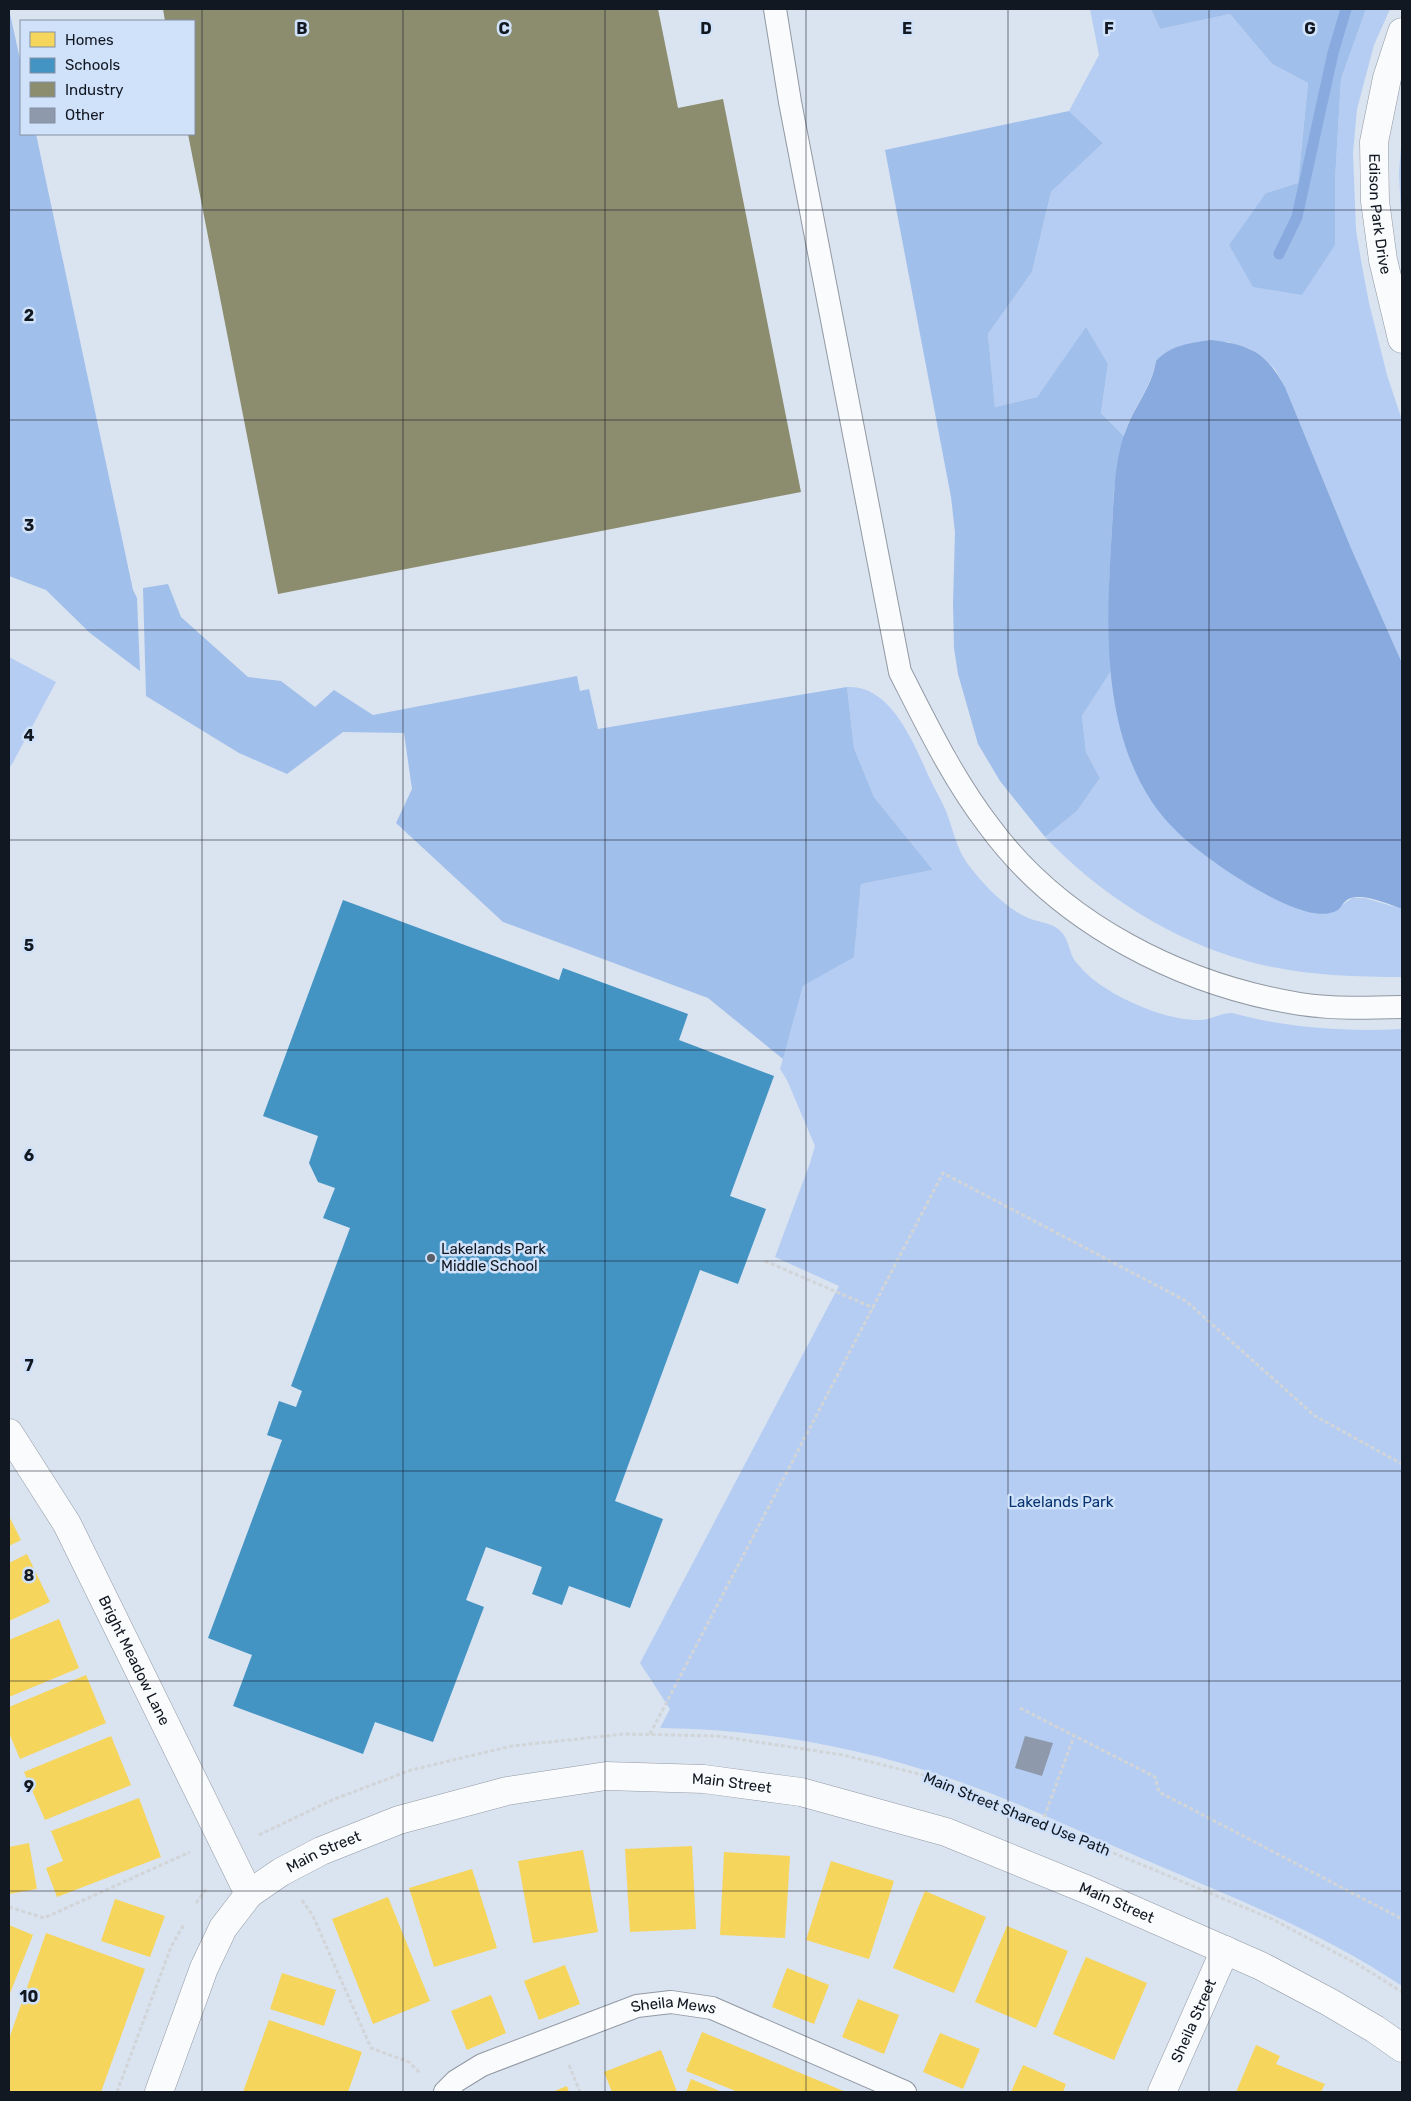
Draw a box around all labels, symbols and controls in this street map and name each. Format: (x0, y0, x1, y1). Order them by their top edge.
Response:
text: B (296, 19, 308, 38)
text: C (498, 19, 510, 38)
text: D (700, 19, 712, 38)
text: E (902, 19, 912, 38)
text: F (1104, 19, 1114, 38)
text: G (1304, 19, 1316, 38)
legend (20, 20, 195, 135)
text: Homes (65, 31, 114, 49)
text: Schools (65, 56, 121, 74)
text: Industry (65, 81, 124, 99)
text: Other (65, 106, 105, 124)
street label: Edison Park Drive (1365, 153, 1395, 276)
text: 2 (24, 306, 34, 325)
text: 3 (24, 516, 34, 535)
text: 4 (24, 726, 35, 745)
text: 5 (24, 936, 34, 955)
text: 6 (24, 1146, 34, 1165)
place label: Lakelands Park Middle School (441, 1240, 546, 1275)
marker: Lakelands Park Middle School (425, 1252, 437, 1264)
text: 7 (24, 1356, 34, 1375)
park label: Lakelands Park (1009, 1493, 1114, 1511)
text: 8 (24, 1566, 35, 1585)
street label: Bright Meadow Lane (95, 1593, 174, 1728)
street label: Main Street Shared Use Path (921, 1768, 1113, 1860)
street label: Main Street (692, 1770, 773, 1797)
text: 9 (24, 1777, 34, 1796)
street label: Main Street (283, 1827, 363, 1877)
street label: Main Street (1077, 1878, 1157, 1927)
street label: Sheila Street (1167, 1976, 1220, 2065)
text: 10 (20, 1987, 39, 2006)
street label: Sheila Mews (628, 1993, 720, 2018)

